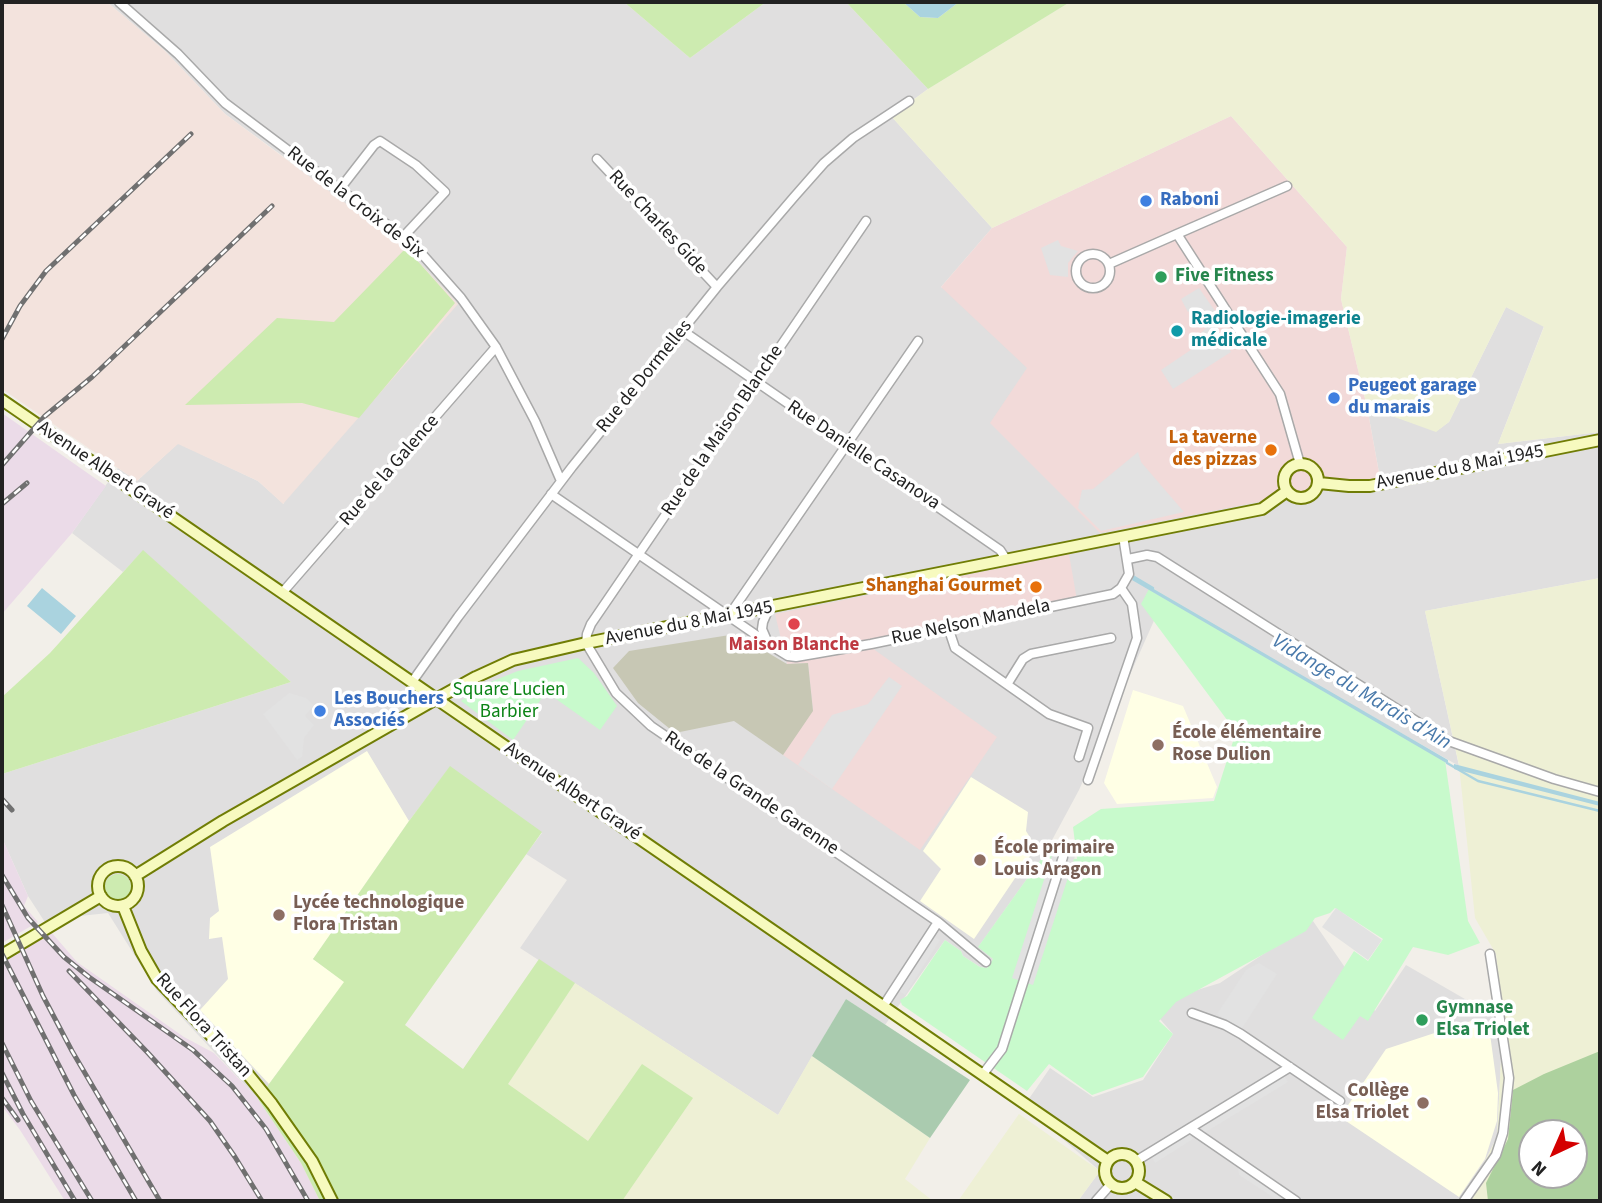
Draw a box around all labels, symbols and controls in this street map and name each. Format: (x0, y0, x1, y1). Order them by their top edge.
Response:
street label: Rue de la Croix de Six (282, 142, 428, 264)
street label: Rue Charles Gide (603, 166, 711, 280)
place label: Raboni (1160, 190, 1219, 212)
marker: Raboni (1138, 193, 1154, 209)
place label: Five Fitness (1175, 266, 1274, 288)
marker: Five Fitness (1153, 269, 1169, 285)
place label: Radiologie-imagerie médicale (1191, 309, 1361, 353)
street label: Rue de Dormelles (592, 316, 698, 438)
marker: Radiologie-imagerie médicale (1169, 323, 1185, 339)
street label: Rue de la Maison Blanche (657, 341, 789, 521)
place label: Peugeot garage du marais (1348, 376, 1477, 420)
marker: Peugeot garage du marais (1326, 390, 1342, 406)
street label: Rue Danielle Casanova (782, 396, 944, 516)
street label: Rue de la Galence (335, 411, 445, 531)
street label: Avenue Albert Gravé (32, 417, 178, 525)
place label: La taverne des pizzas (1169, 428, 1257, 472)
street label: Avenue du 8 Mai 1945 (1374, 441, 1546, 495)
marker: La taverne des pizzas (1263, 442, 1279, 458)
place label: Shanghai Gourmet (865, 576, 1022, 598)
marker: Shanghai Gourmet (1028, 579, 1044, 595)
street label: Rue Nelson Mandela (890, 595, 1052, 651)
street label: Avenue du 8 Mai 1945 (603, 597, 775, 651)
marker: Maison Blanche (786, 616, 802, 632)
water label: Vidange du Marais d'Ain (1267, 630, 1455, 756)
place label: Maison Blanche (729, 635, 859, 657)
park label: Square Lucien Barbier (453, 680, 565, 724)
place label: Les Bouchers Associés (334, 689, 444, 733)
marker: Les Bouchers Associés (312, 703, 328, 719)
place label: École élémentaire Rose Dulion (1172, 723, 1322, 767)
street label: Rue de la Grande Garenne (660, 727, 842, 861)
marker: École élémentaire Rose Dulion (1150, 737, 1166, 753)
street label: Avenue Albert Gravé (499, 738, 645, 846)
place label: École primaire Louis Aragon (994, 838, 1115, 882)
marker: École primaire Louis Aragon (972, 852, 988, 868)
place label: Lycée technologique Flora Tristan (293, 893, 464, 937)
marker: Lycée technologique Flora Tristan (271, 907, 287, 923)
street label: Rue Flora Tristan (150, 969, 256, 1083)
place label: Gymnase Elsa Triolet (1436, 998, 1530, 1042)
marker: Gymnase Elsa Triolet (1414, 1012, 1430, 1028)
place label: Collège Elsa Triolet (1315, 1081, 1409, 1125)
marker: Collège Elsa Triolet (1415, 1095, 1431, 1111)
north arrow (1518, 1119, 1588, 1189)
text: N (1526, 1154, 1553, 1182)

